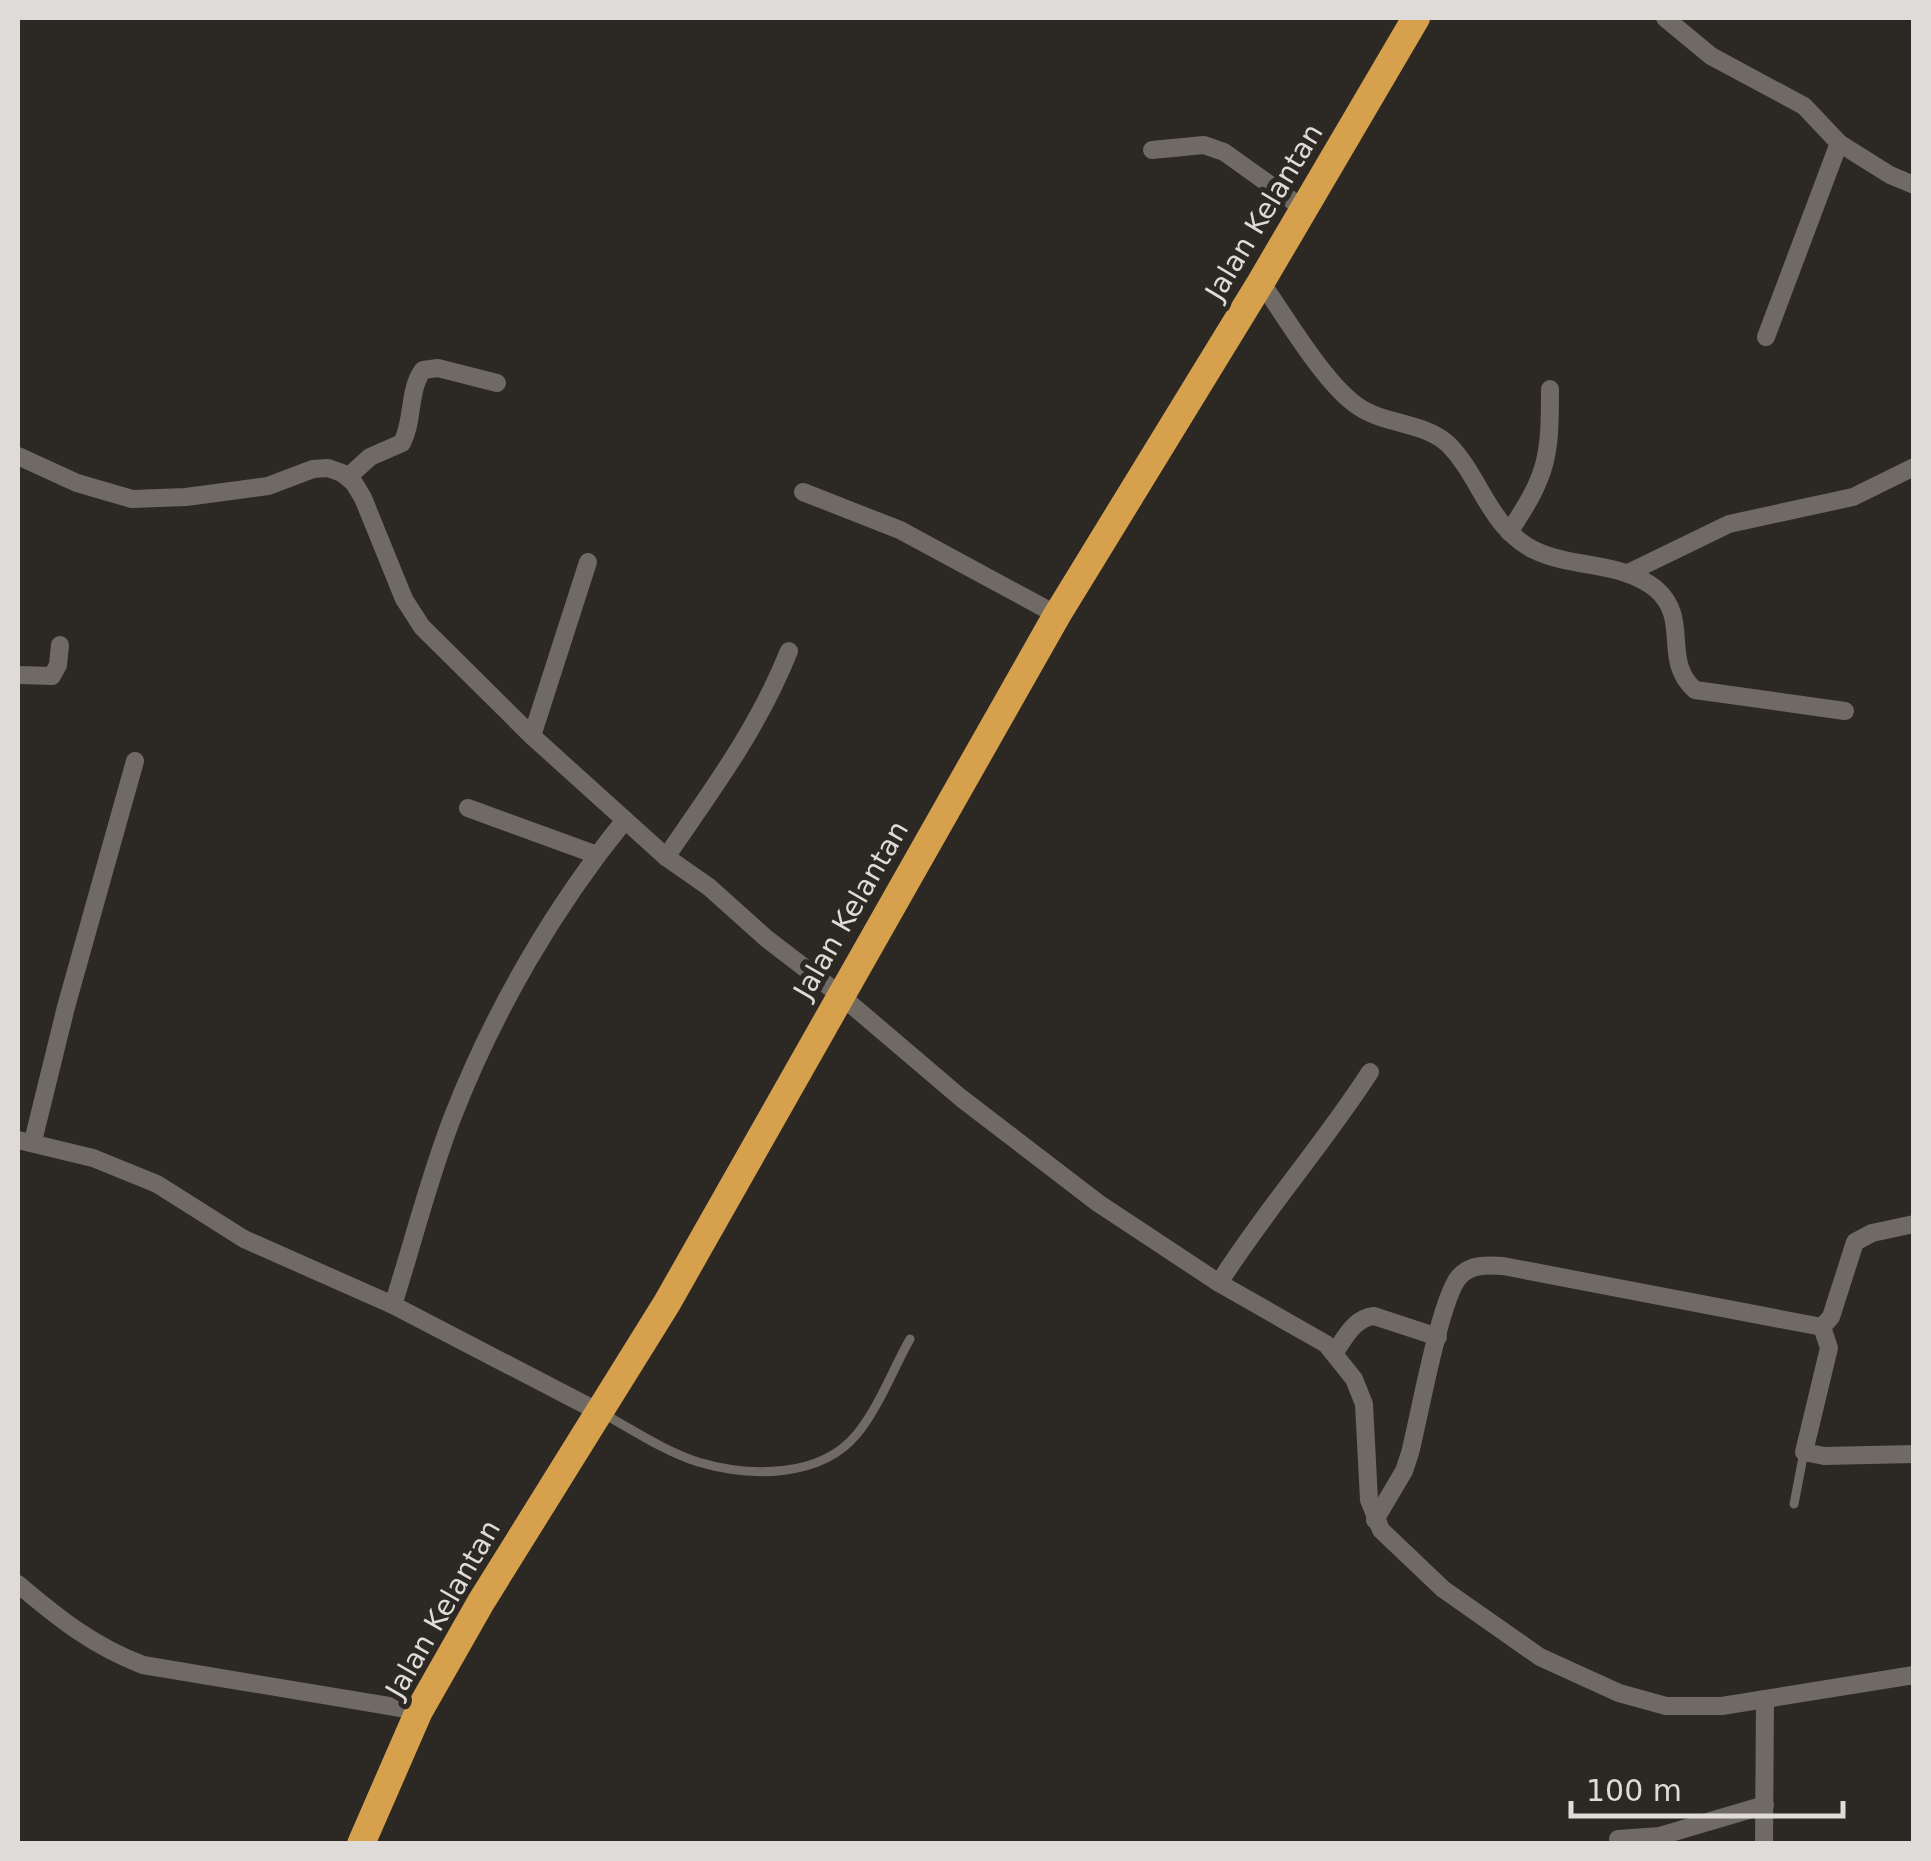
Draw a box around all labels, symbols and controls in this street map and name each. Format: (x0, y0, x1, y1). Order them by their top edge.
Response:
street label: Jalan Kelantan (1197, 118, 1330, 308)
street label: Jalan Kelantan (786, 815, 915, 1006)
street label: Jalan Kelantan (378, 1514, 507, 1705)
scale bar (1571, 1756, 1844, 1818)
text: 100 m (1586, 1773, 1682, 1808)

